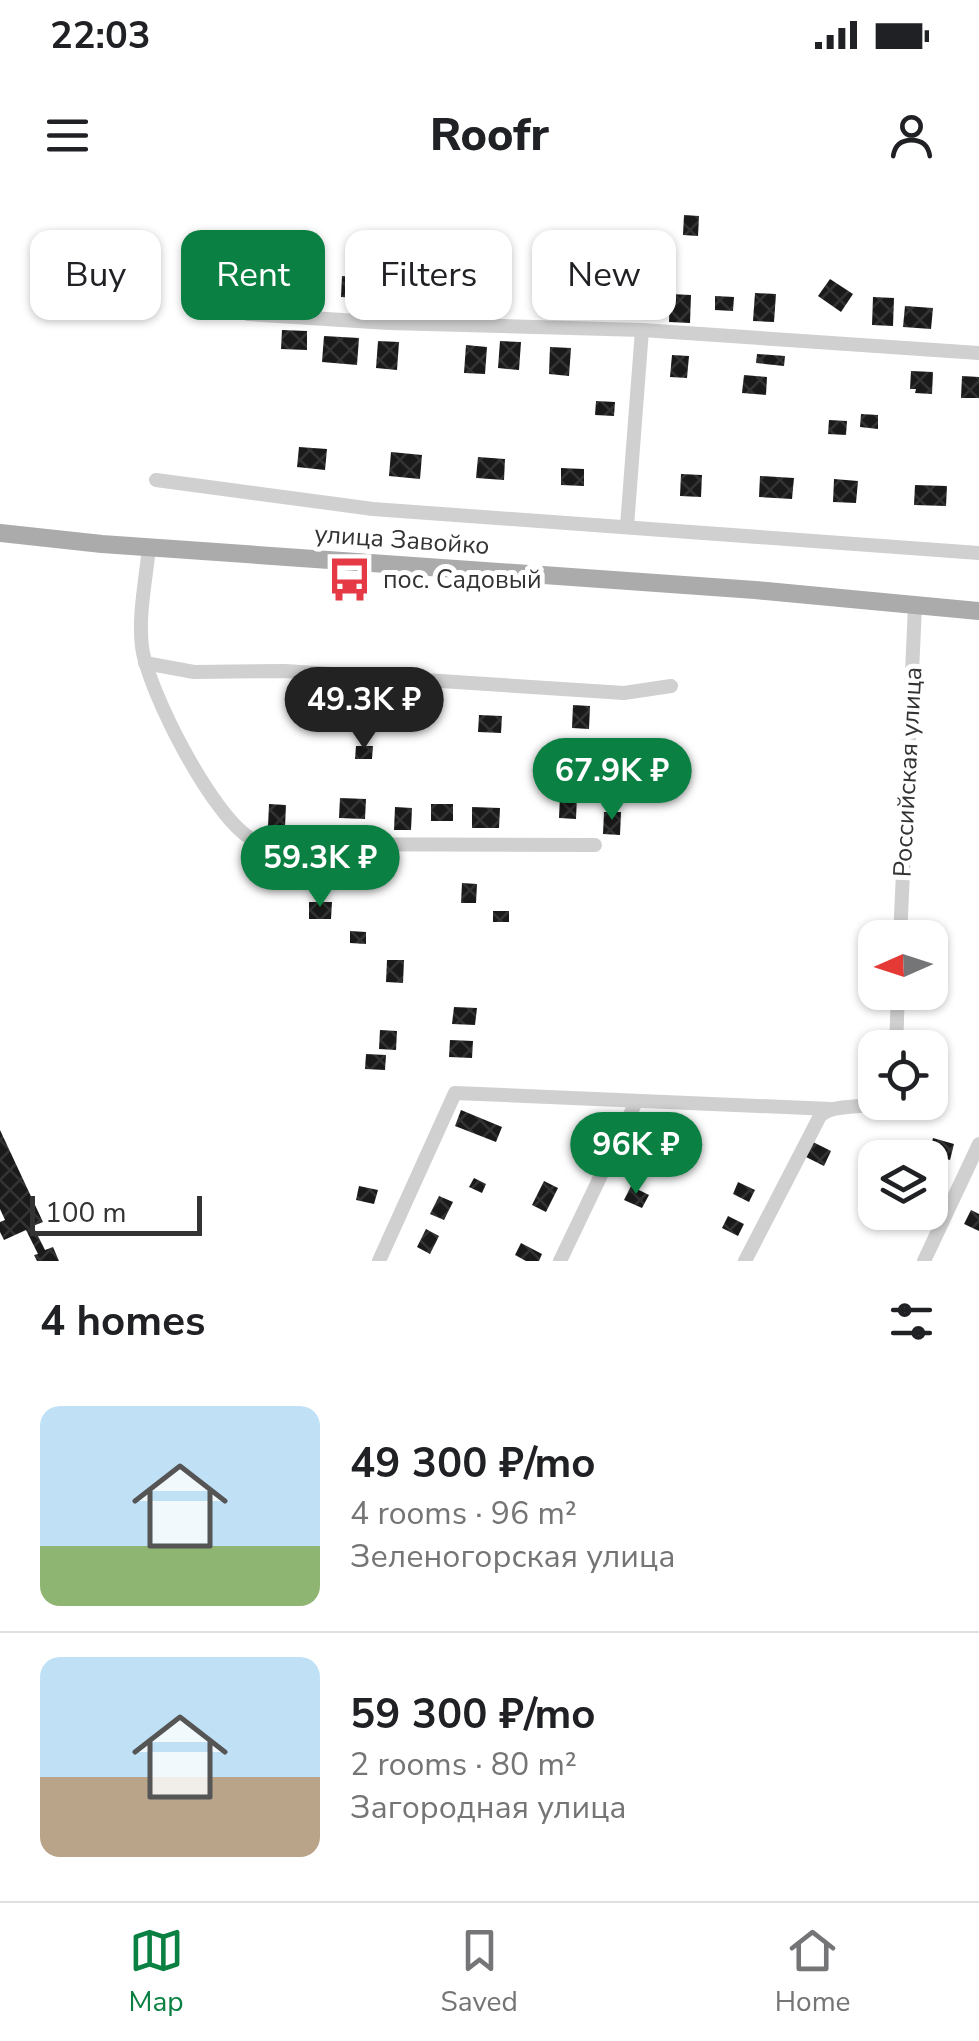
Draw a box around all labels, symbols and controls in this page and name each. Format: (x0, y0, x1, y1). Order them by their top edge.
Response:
text: 22:03 (50, 10, 151, 61)
text: Roofr (430, 105, 549, 166)
icon: menu (40, 108, 95, 163)
icon: person (884, 108, 939, 163)
chip: Buy (30, 230, 161, 320)
chip: Rent (181, 230, 325, 320)
chip: Filters (345, 230, 512, 320)
chip: New (532, 230, 676, 320)
street label: улица Завойко (313, 517, 491, 563)
bus stop icon: пос. Садовый (326, 556, 374, 604)
place label: пос. Садовый (383, 563, 541, 597)
street label: Российская улица (886, 666, 930, 878)
pin: 49.3K ₽ (272, 667, 456, 752)
text: 49.3K ₽ (307, 678, 421, 721)
pin: 67.9K ₽ (520, 738, 704, 823)
text: 67.9K ₽ (555, 749, 669, 792)
pin: 59.3K ₽ (228, 825, 412, 910)
text: 59.3K ₽ (263, 836, 377, 879)
north arrow (858, 920, 948, 1010)
map controls (858, 920, 948, 1230)
button: locate (858, 1030, 948, 1120)
pin: 96K ₽ (566, 1112, 706, 1197)
text: 96K ₽ (592, 1123, 680, 1166)
button: layers (858, 1140, 948, 1230)
scale bar (30, 1191, 202, 1236)
text: 100 m (45, 1194, 127, 1232)
text: 4 homes (40, 1293, 205, 1350)
icon: filters (884, 1294, 939, 1349)
text: 49 300 ₽/mo (350, 1435, 596, 1492)
icon: home (120, 1446, 240, 1566)
text: 4 rooms · 96 m² (350, 1492, 577, 1535)
text: Зеленогорская улица (350, 1535, 675, 1578)
text: 59 300 ₽/mo (350, 1686, 596, 1743)
icon: home (120, 1697, 240, 1817)
text: 2 rooms · 80 m² (350, 1743, 577, 1786)
text: Загородная улица (350, 1786, 627, 1829)
tab: Map (128, 1923, 184, 2021)
tab: Saved (440, 1923, 518, 2021)
tab: Home (775, 1923, 851, 2021)

